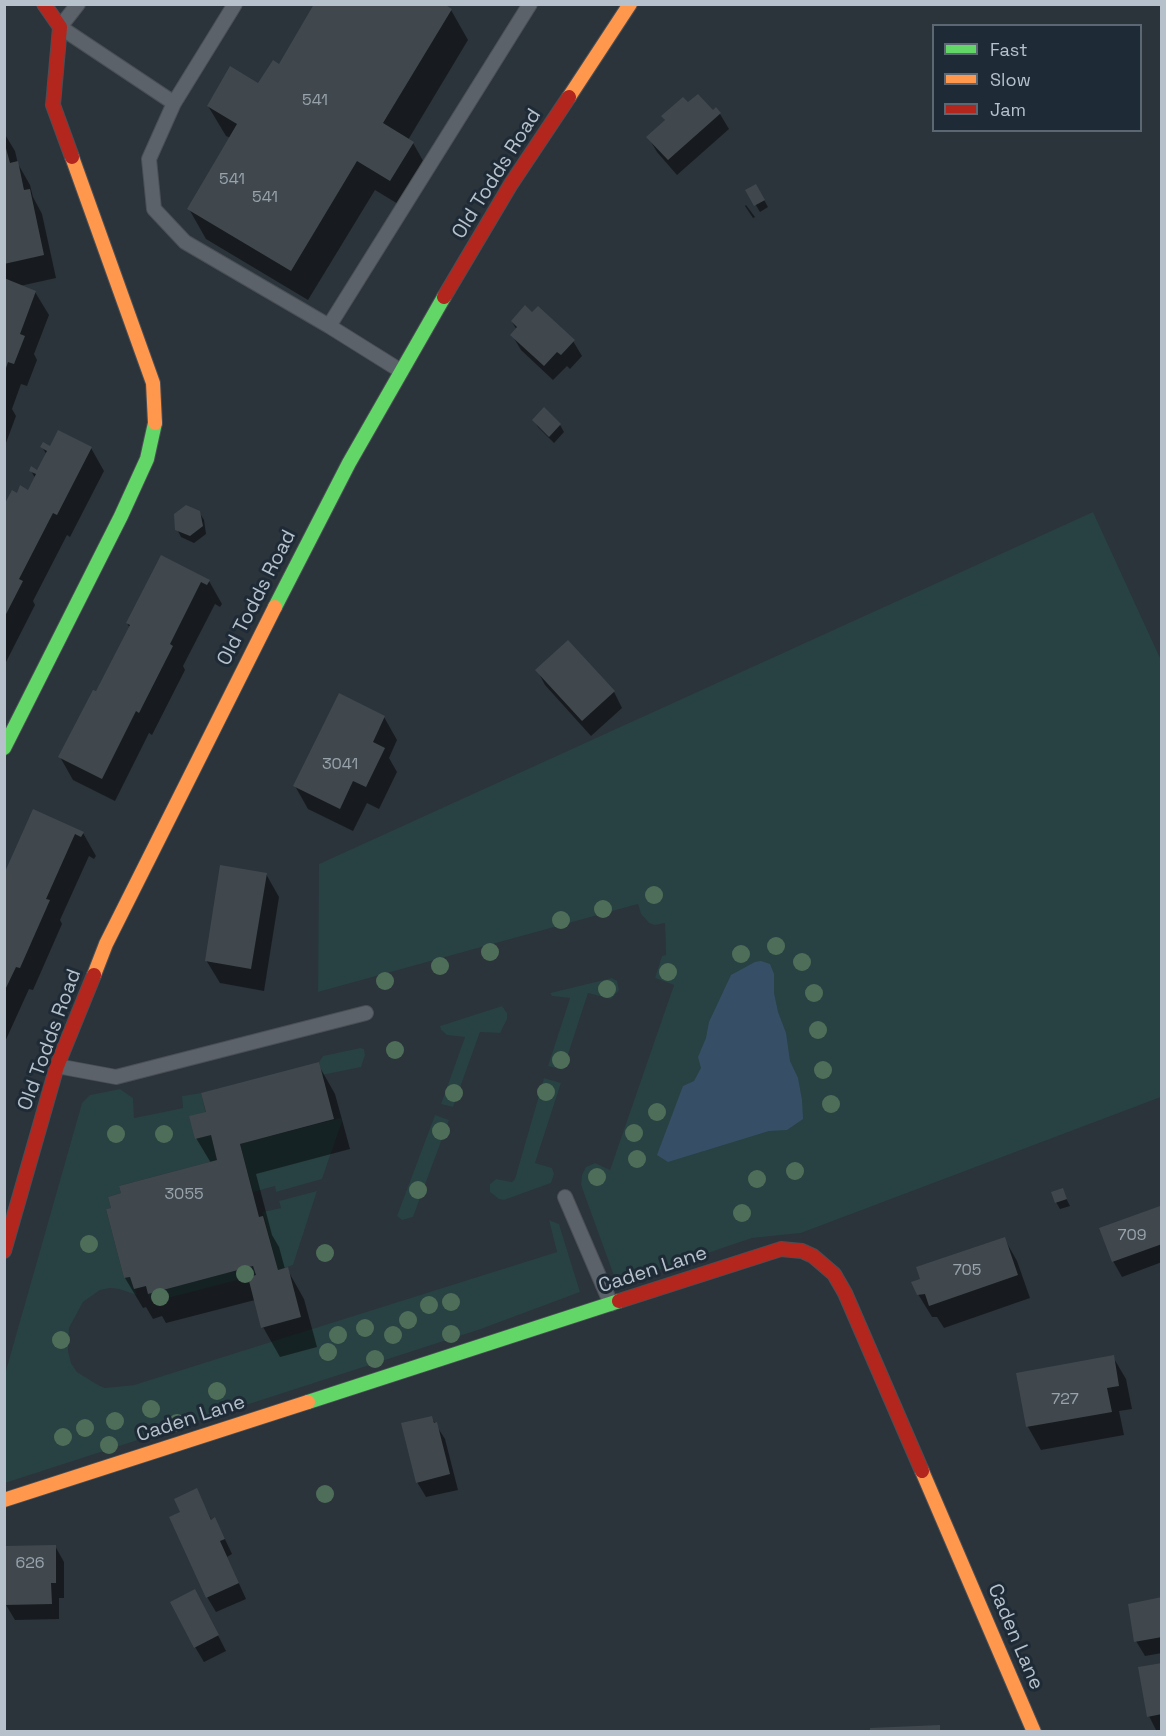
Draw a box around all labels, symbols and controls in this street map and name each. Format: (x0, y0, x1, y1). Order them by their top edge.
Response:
legend (932, 24, 1142, 132)
text: Fast (990, 38, 1027, 61)
text: Slow (990, 68, 1031, 91)
house number: 541 (302, 91, 328, 111)
text: Jam (990, 98, 1026, 121)
street label: Old Todds Road (447, 104, 547, 244)
house number: 541 (219, 170, 245, 190)
house number: 541 (252, 188, 278, 208)
street label: Old Todds Road (212, 526, 302, 670)
house number: 3041 (322, 755, 358, 775)
street label: Old Todds Road (13, 966, 87, 1114)
house number: 3055 (164, 1185, 204, 1205)
house number: 709 (1118, 1226, 1146, 1246)
street label: Caden Lane (596, 1241, 710, 1299)
house number: 705 (953, 1261, 981, 1281)
street label: Caden Lane (134, 1390, 248, 1448)
house number: 727 (1051, 1390, 1079, 1410)
house number: 626 (15, 1554, 45, 1574)
street label: Caden Lane (982, 1580, 1048, 1694)

